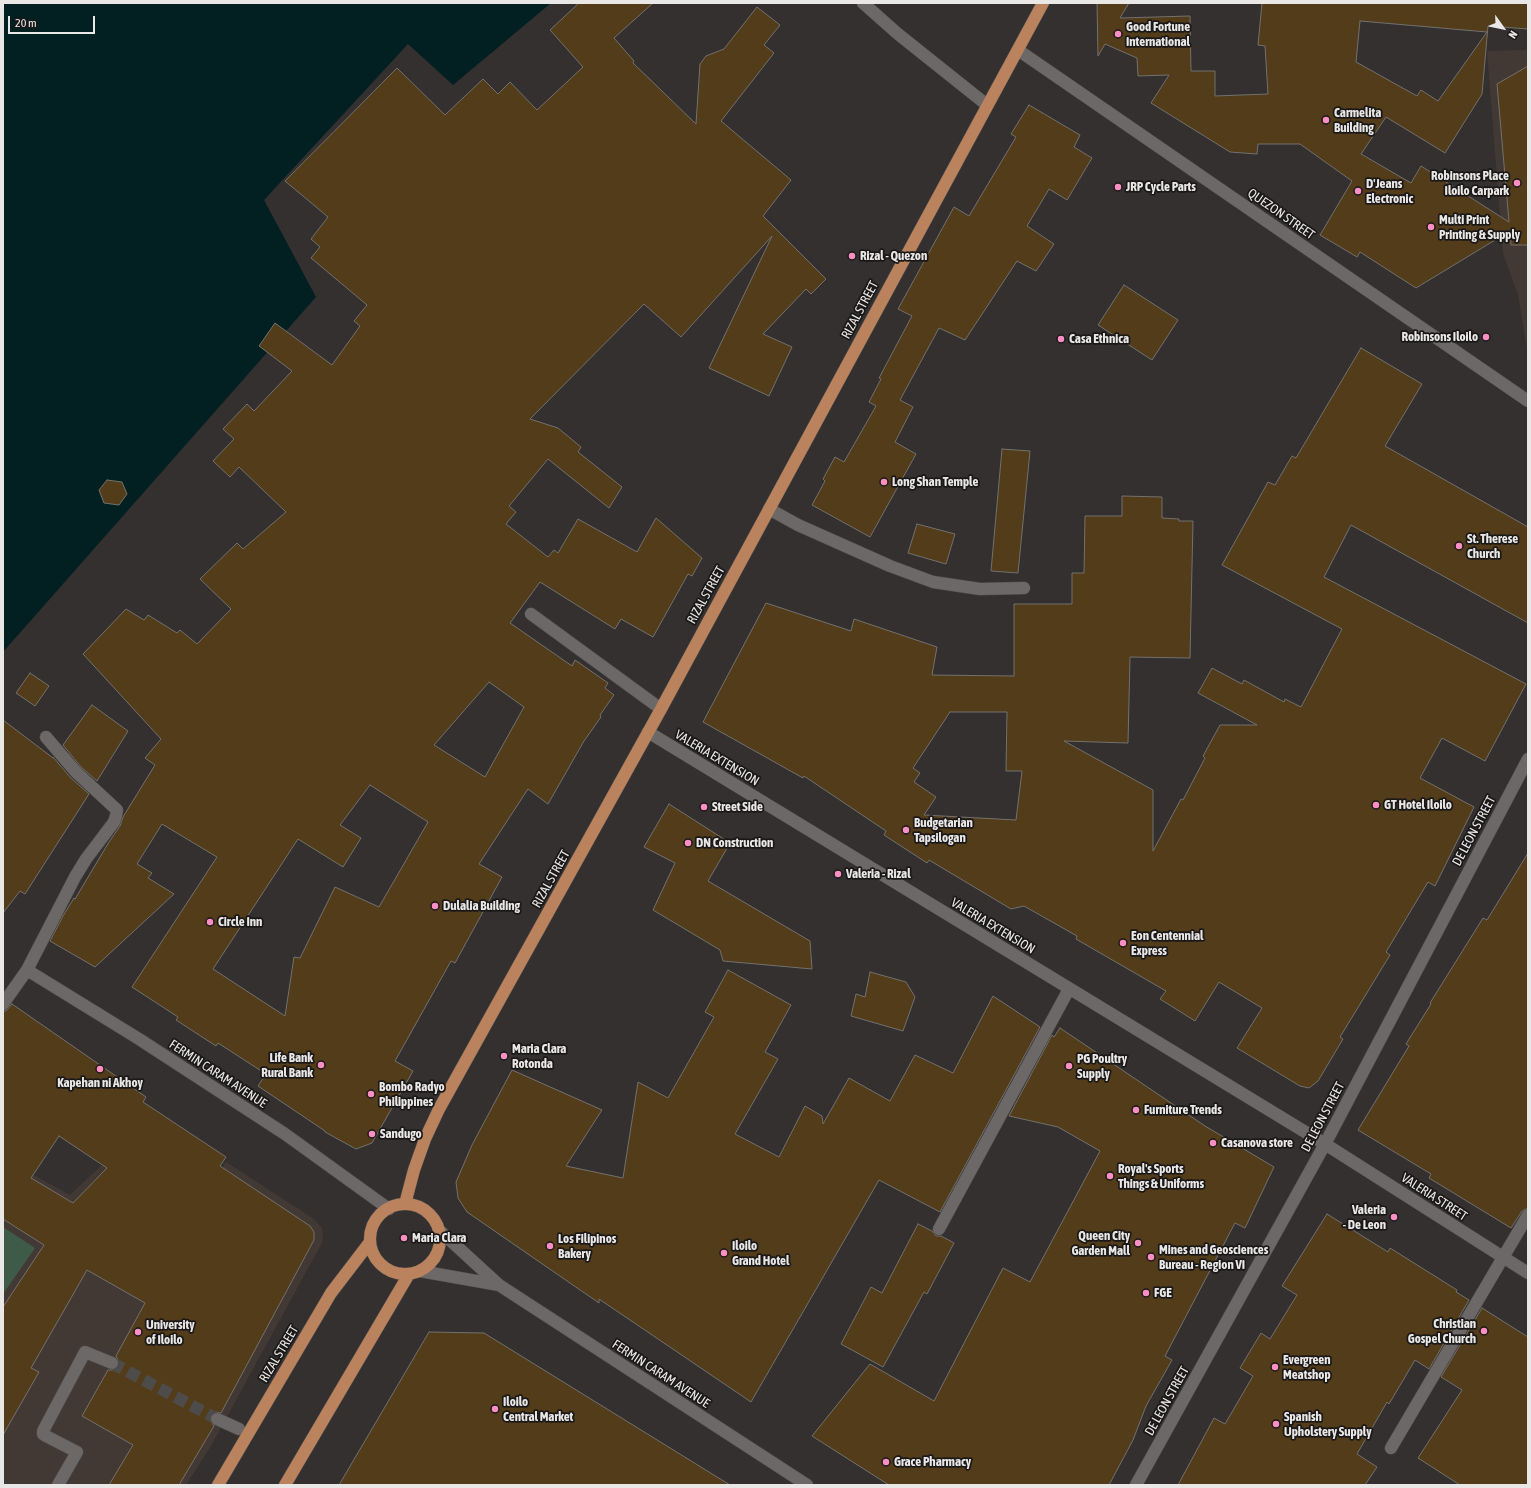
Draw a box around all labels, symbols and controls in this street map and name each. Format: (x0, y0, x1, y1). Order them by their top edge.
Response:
scale bar (10, 8, 97, 34)
north arrow (1483, 8, 1523, 48)
text: 20 m (15, 16, 37, 30)
place label: Good Fortune International (1126, 19, 1190, 50)
marker: Good Fortune International (1113, 29, 1123, 39)
text: N (1506, 29, 1520, 41)
place label: Carmelita Building (1334, 105, 1381, 136)
marker: Carmelita Building (1321, 115, 1331, 125)
place label: Robinsons Place Iloilo Carpark (1431, 168, 1509, 199)
place label: D'Jeans Electronic (1366, 176, 1413, 207)
marker: Robinsons Place Iloilo Carpark (1512, 178, 1522, 188)
place label: JRP Cycle Parts (1126, 179, 1196, 195)
marker: JRP Cycle Parts (1113, 182, 1123, 192)
street label: QUEZON STREET (1245, 185, 1317, 243)
marker: D'Jeans Electronic (1353, 186, 1363, 196)
place label: Multi Print Printing & Supply (1439, 212, 1520, 243)
marker: Multi Print Printing & Supply (1426, 222, 1436, 232)
place label: Rizal - Quezon (860, 248, 927, 264)
marker: Rizal - Quezon (847, 251, 857, 261)
street label: RIZAL STREET (838, 278, 882, 342)
place label: Robinsons Iloilo (1401, 329, 1478, 345)
place label: Casa Ethnica (1069, 331, 1129, 347)
marker: Robinsons Iloilo (1481, 332, 1491, 342)
marker: Casa Ethnica (1056, 334, 1066, 344)
place label: Long Shan Temple (892, 474, 978, 490)
marker: Long Shan Temple (879, 477, 889, 487)
place label: St. Therese Church (1467, 531, 1518, 562)
marker: St. Therese Church (1454, 541, 1464, 551)
street label: RIZAL STREET (684, 564, 728, 626)
street label: VALERIA EXTENSION (672, 727, 762, 789)
street label: DE LEON STREET (1449, 793, 1499, 869)
place label: GT Hotel Iloilo (1384, 797, 1452, 813)
place label: Street Side (712, 799, 763, 815)
marker: GT Hotel Iloilo (1371, 800, 1381, 810)
marker: Street Side (699, 802, 709, 812)
place label: Budgetarian Tapsilogan (914, 815, 973, 846)
marker: Budgetarian Tapsilogan (901, 825, 911, 835)
place label: DN Construction (696, 835, 773, 851)
marker: DN Construction (683, 838, 693, 848)
street label: RIZAL STREET (529, 848, 573, 910)
place label: Valeria - Rizal (846, 866, 911, 882)
marker: Valeria - Rizal (833, 869, 843, 879)
street label: VALERIA EXTENSION (948, 895, 1038, 957)
place label: Dulalia Building (443, 898, 520, 914)
marker: Dulalia Building (430, 901, 440, 911)
place label: Circle Inn (218, 914, 262, 930)
marker: Circle Inn (205, 917, 215, 927)
place label: Eon Centennial Express (1131, 928, 1203, 959)
marker: Eon Centennial Express (1118, 938, 1128, 948)
street label: FERMIN CARAM AVENUE (166, 1037, 270, 1111)
place label: Maria Clara Rotonda (512, 1041, 566, 1072)
place label: Life Bank Rural Bank (261, 1050, 313, 1081)
marker: Maria Clara Rotonda (499, 1051, 509, 1061)
place label: PG Poultry Supply (1077, 1051, 1127, 1082)
marker: Life Bank Rural Bank (316, 1060, 326, 1070)
marker: PG Poultry Supply (1064, 1061, 1074, 1071)
marker: Kapehan ni Akhoy (95, 1064, 105, 1074)
place label: Kapehan ni Akhoy (57, 1075, 143, 1091)
place label: Bombo Radyo Philippines (379, 1079, 445, 1110)
street label: DE LEON STREET (1298, 1079, 1348, 1155)
marker: Bombo Radyo Philippines (366, 1089, 376, 1099)
place label: Furniture Trends (1144, 1102, 1222, 1118)
marker: Furniture Trends (1131, 1105, 1141, 1115)
place label: Sandugo (380, 1126, 422, 1142)
marker: Sandugo (367, 1129, 377, 1139)
place label: Casanova store (1221, 1135, 1293, 1151)
marker: Casanova store (1208, 1138, 1218, 1148)
place label: Royal's Sports Things & Uniforms (1118, 1161, 1204, 1192)
street label: VALERIA STREET (1398, 1170, 1470, 1224)
marker: Royal's Sports Things & Uniforms (1105, 1171, 1115, 1181)
place label: Valeria - De Leon (1343, 1202, 1386, 1233)
marker: Valeria - De Leon (1389, 1212, 1399, 1222)
place label: Queen City Garden Mall (1071, 1228, 1130, 1259)
place label: Maria Clara (412, 1230, 466, 1246)
place label: Los Filipinos Bakery (558, 1231, 616, 1262)
marker: Maria Clara (399, 1233, 409, 1243)
place label: Iloilo Grand Hotel (732, 1238, 789, 1269)
marker: Queen City Garden Mall (1133, 1238, 1143, 1248)
marker: Los Filipinos Bakery (545, 1241, 555, 1251)
place label: Mines and Geosciences Bureau - Region VI (1159, 1242, 1268, 1273)
marker: Iloilo Grand Hotel (719, 1248, 729, 1258)
marker: Mines and Geosciences Bureau - Region VI (1146, 1252, 1156, 1262)
place label: FGE (1154, 1285, 1172, 1301)
marker: FGE (1141, 1288, 1151, 1298)
place label: Christian Gospel Church (1408, 1316, 1476, 1347)
place label: University of Iloilo (146, 1317, 195, 1348)
street label: RIZAL STREET (256, 1323, 302, 1385)
marker: Christian Gospel Church (1479, 1326, 1489, 1336)
marker: University of Iloilo (133, 1327, 143, 1337)
street label: FERMIN CARAM AVENUE (609, 1337, 713, 1411)
place label: Evergreen Meatshop (1283, 1352, 1331, 1383)
marker: Evergreen Meatshop (1270, 1362, 1280, 1372)
street label: DE LEON STREET (1142, 1364, 1192, 1438)
place label: Iloilo Central Market (503, 1394, 573, 1425)
marker: Iloilo Central Market (490, 1404, 500, 1414)
place label: Spanish Upholstery Supply (1284, 1409, 1372, 1440)
marker: Spanish Upholstery Supply (1271, 1419, 1281, 1429)
place label: Grace Pharmacy (894, 1454, 971, 1470)
marker: Grace Pharmacy (881, 1457, 891, 1467)

